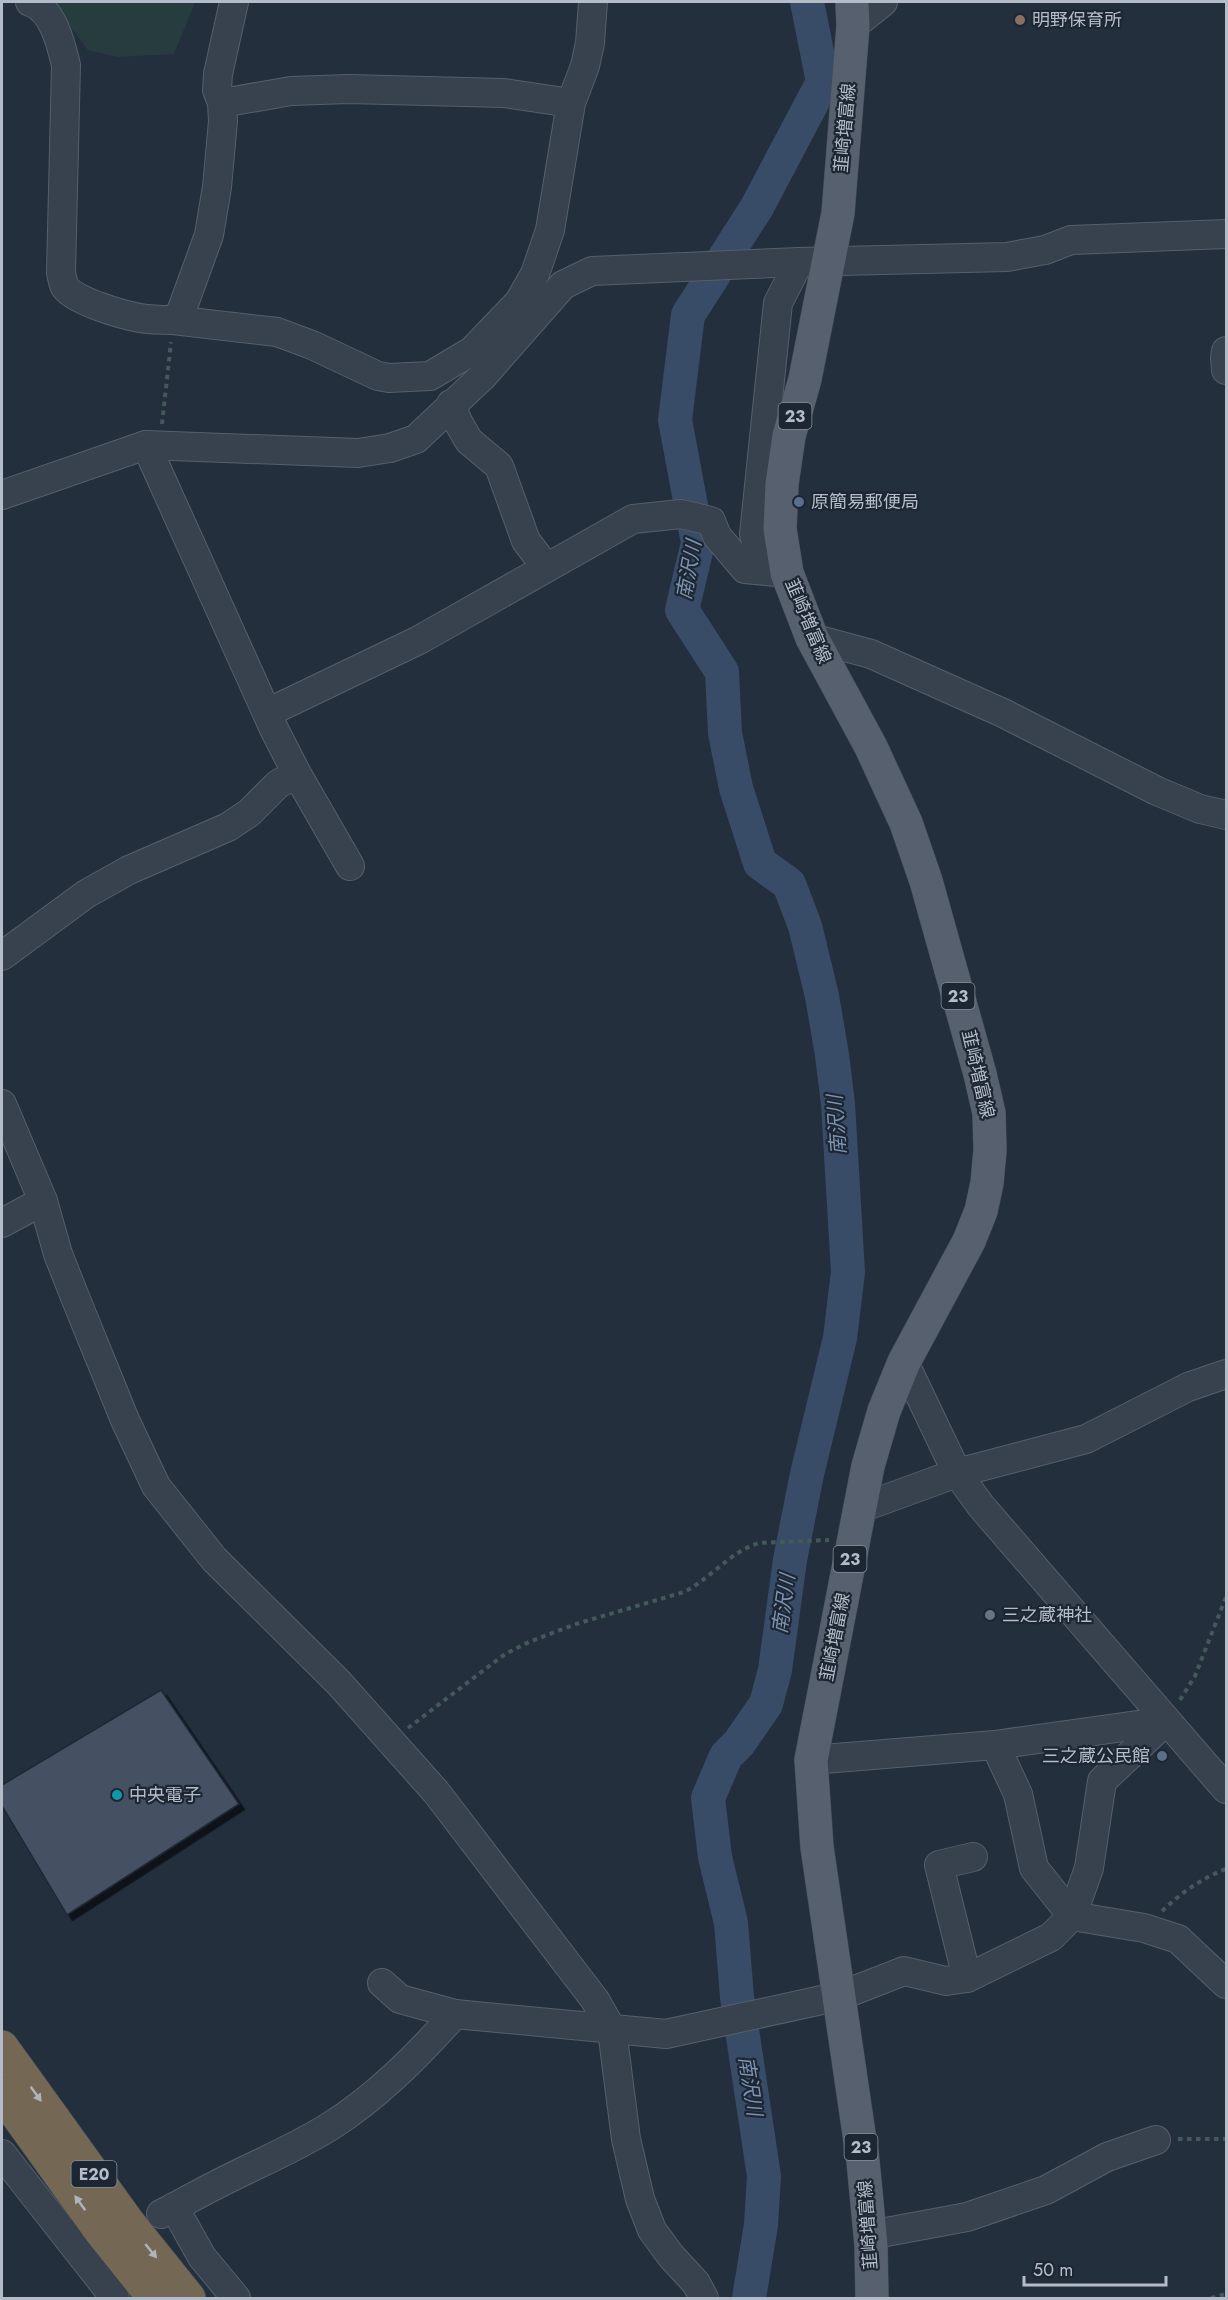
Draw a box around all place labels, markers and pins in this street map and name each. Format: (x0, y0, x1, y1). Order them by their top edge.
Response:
place label: 明野保育所 (1032, 7, 1122, 33)
marker: 明野保育所 (1013, 13, 1027, 27)
place label: 原簡易郵便局 (811, 489, 919, 515)
marker: 原簡易郵便局 (792, 495, 806, 509)
place label: 三之蔵神社 (1002, 1602, 1092, 1628)
marker: 三之蔵神社 (983, 1608, 997, 1622)
place label: 三之蔵公民館 (1042, 1743, 1150, 1769)
marker: 三之蔵公民館 (1155, 1749, 1169, 1763)
place label: 中央電子 (129, 1782, 201, 1808)
marker: 中央電子 (110, 1788, 124, 1802)

